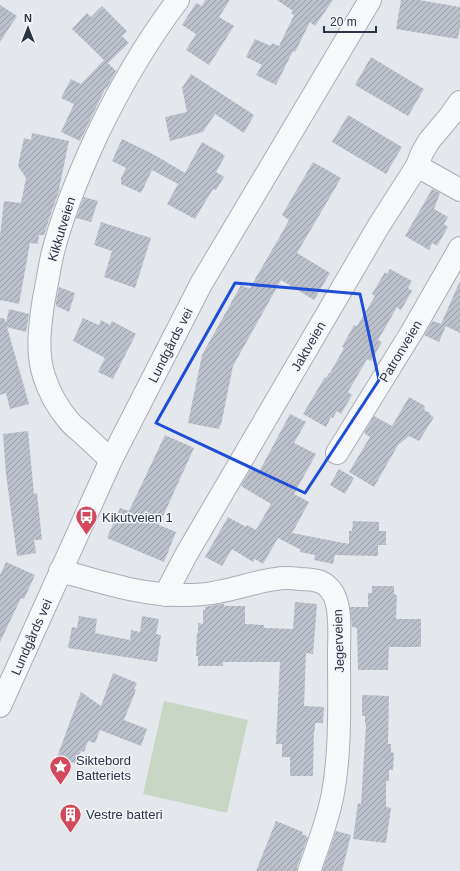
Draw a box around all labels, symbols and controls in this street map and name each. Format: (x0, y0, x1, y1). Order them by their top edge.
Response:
north arrow (8, 8, 48, 48)
scale bar (324, 8, 376, 34)
text: N (24, 12, 32, 24)
text: 20 m (330, 15, 357, 29)
street label: Kikkutveien (45, 195, 78, 263)
street label: Lundgårds vei (145, 305, 196, 385)
street label: Patronveien (376, 318, 425, 385)
street label: Jaktveien (288, 319, 329, 374)
bus stop icon: Kikutveien 1 (73, 504, 99, 537)
place label: Kikutveien 1 (102, 510, 173, 525)
street label: Lundgårds vei (8, 597, 55, 678)
street label: Jegerveien (330, 609, 347, 673)
place label: Siktebord Batteriets (76, 753, 131, 783)
place icon: Siktebord Batteriets (47, 754, 73, 787)
building icon: Vestre batteri (57, 801, 83, 834)
place label: Vestre batteri (86, 807, 163, 822)

